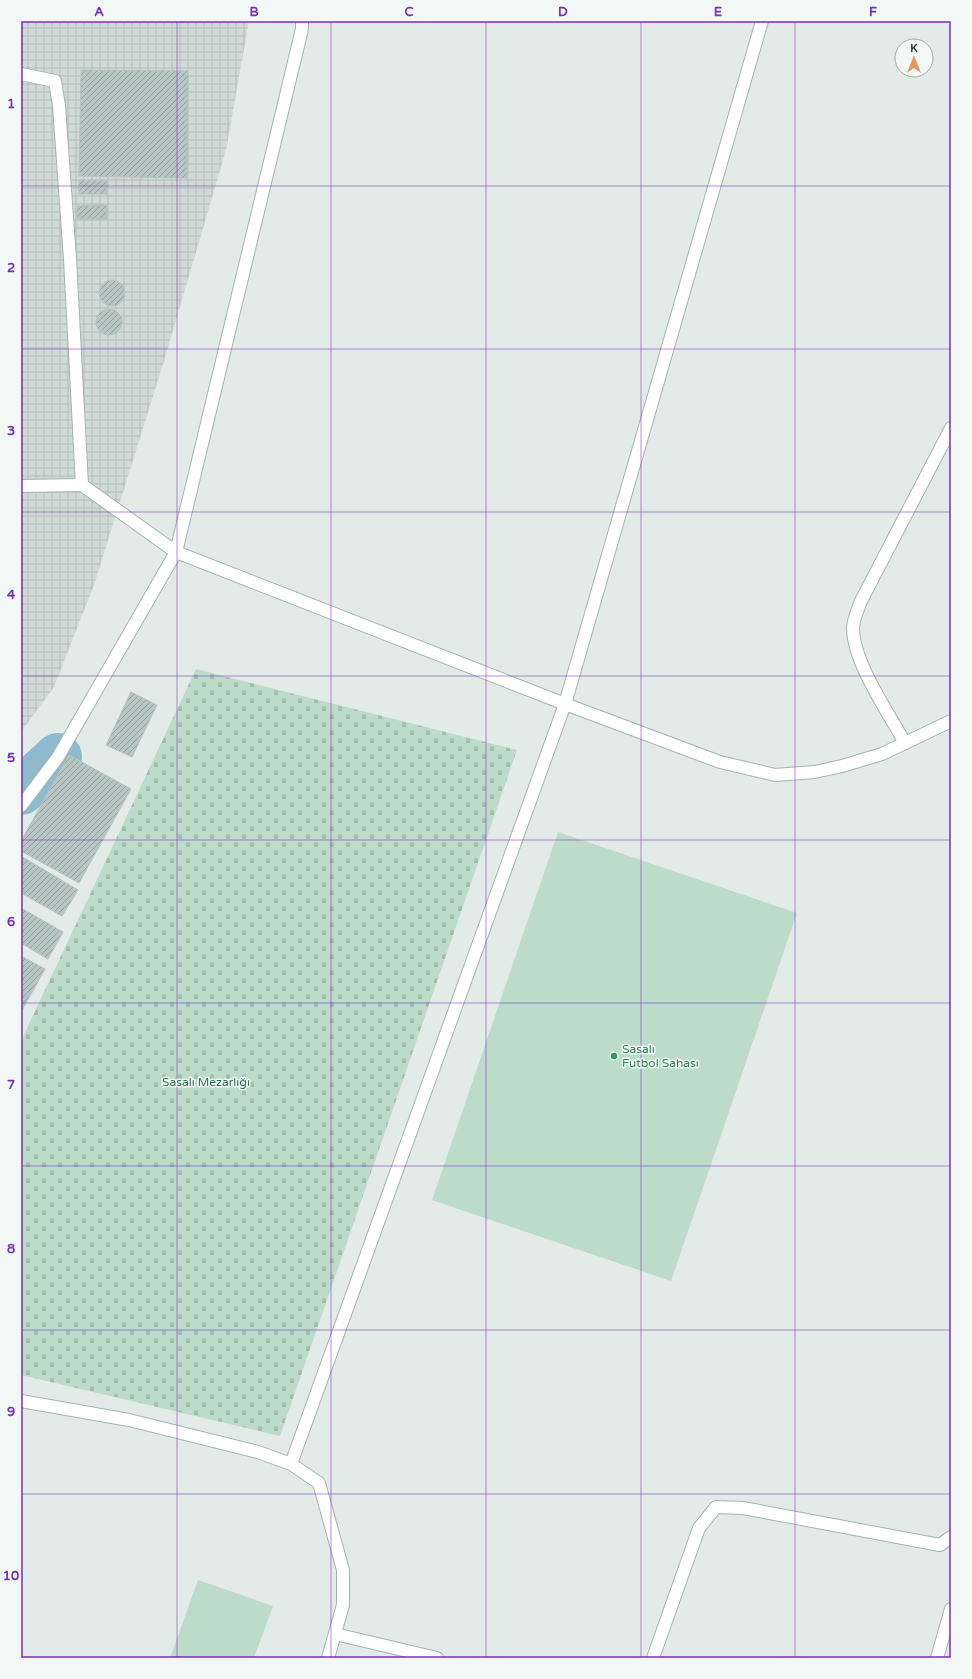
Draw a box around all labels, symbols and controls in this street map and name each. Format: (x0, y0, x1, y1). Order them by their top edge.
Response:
text: A (94, 4, 104, 20)
text: B (249, 4, 259, 20)
text: C (404, 4, 414, 20)
text: D (558, 4, 568, 20)
text: E (714, 4, 722, 20)
text: F (869, 4, 877, 20)
north arrow (894, 38, 934, 78)
text: K (910, 42, 918, 55)
text: 1 (7, 96, 15, 112)
text: 2 (7, 260, 15, 276)
text: 3 (7, 423, 15, 439)
text: 4 (7, 587, 16, 603)
text: 5 (7, 750, 15, 766)
text: 6 (7, 914, 15, 930)
place label: Sasalı Futbol Sahası (622, 1042, 699, 1070)
marker: Sasalı Futbol Sahası (609, 1051, 619, 1061)
park label: Sasalı Mezarlığı (162, 1075, 250, 1089)
text: 7 (7, 1077, 15, 1093)
text: 8 (7, 1241, 15, 1257)
text: 9 (7, 1404, 15, 1420)
text: 10 (3, 1568, 19, 1584)

